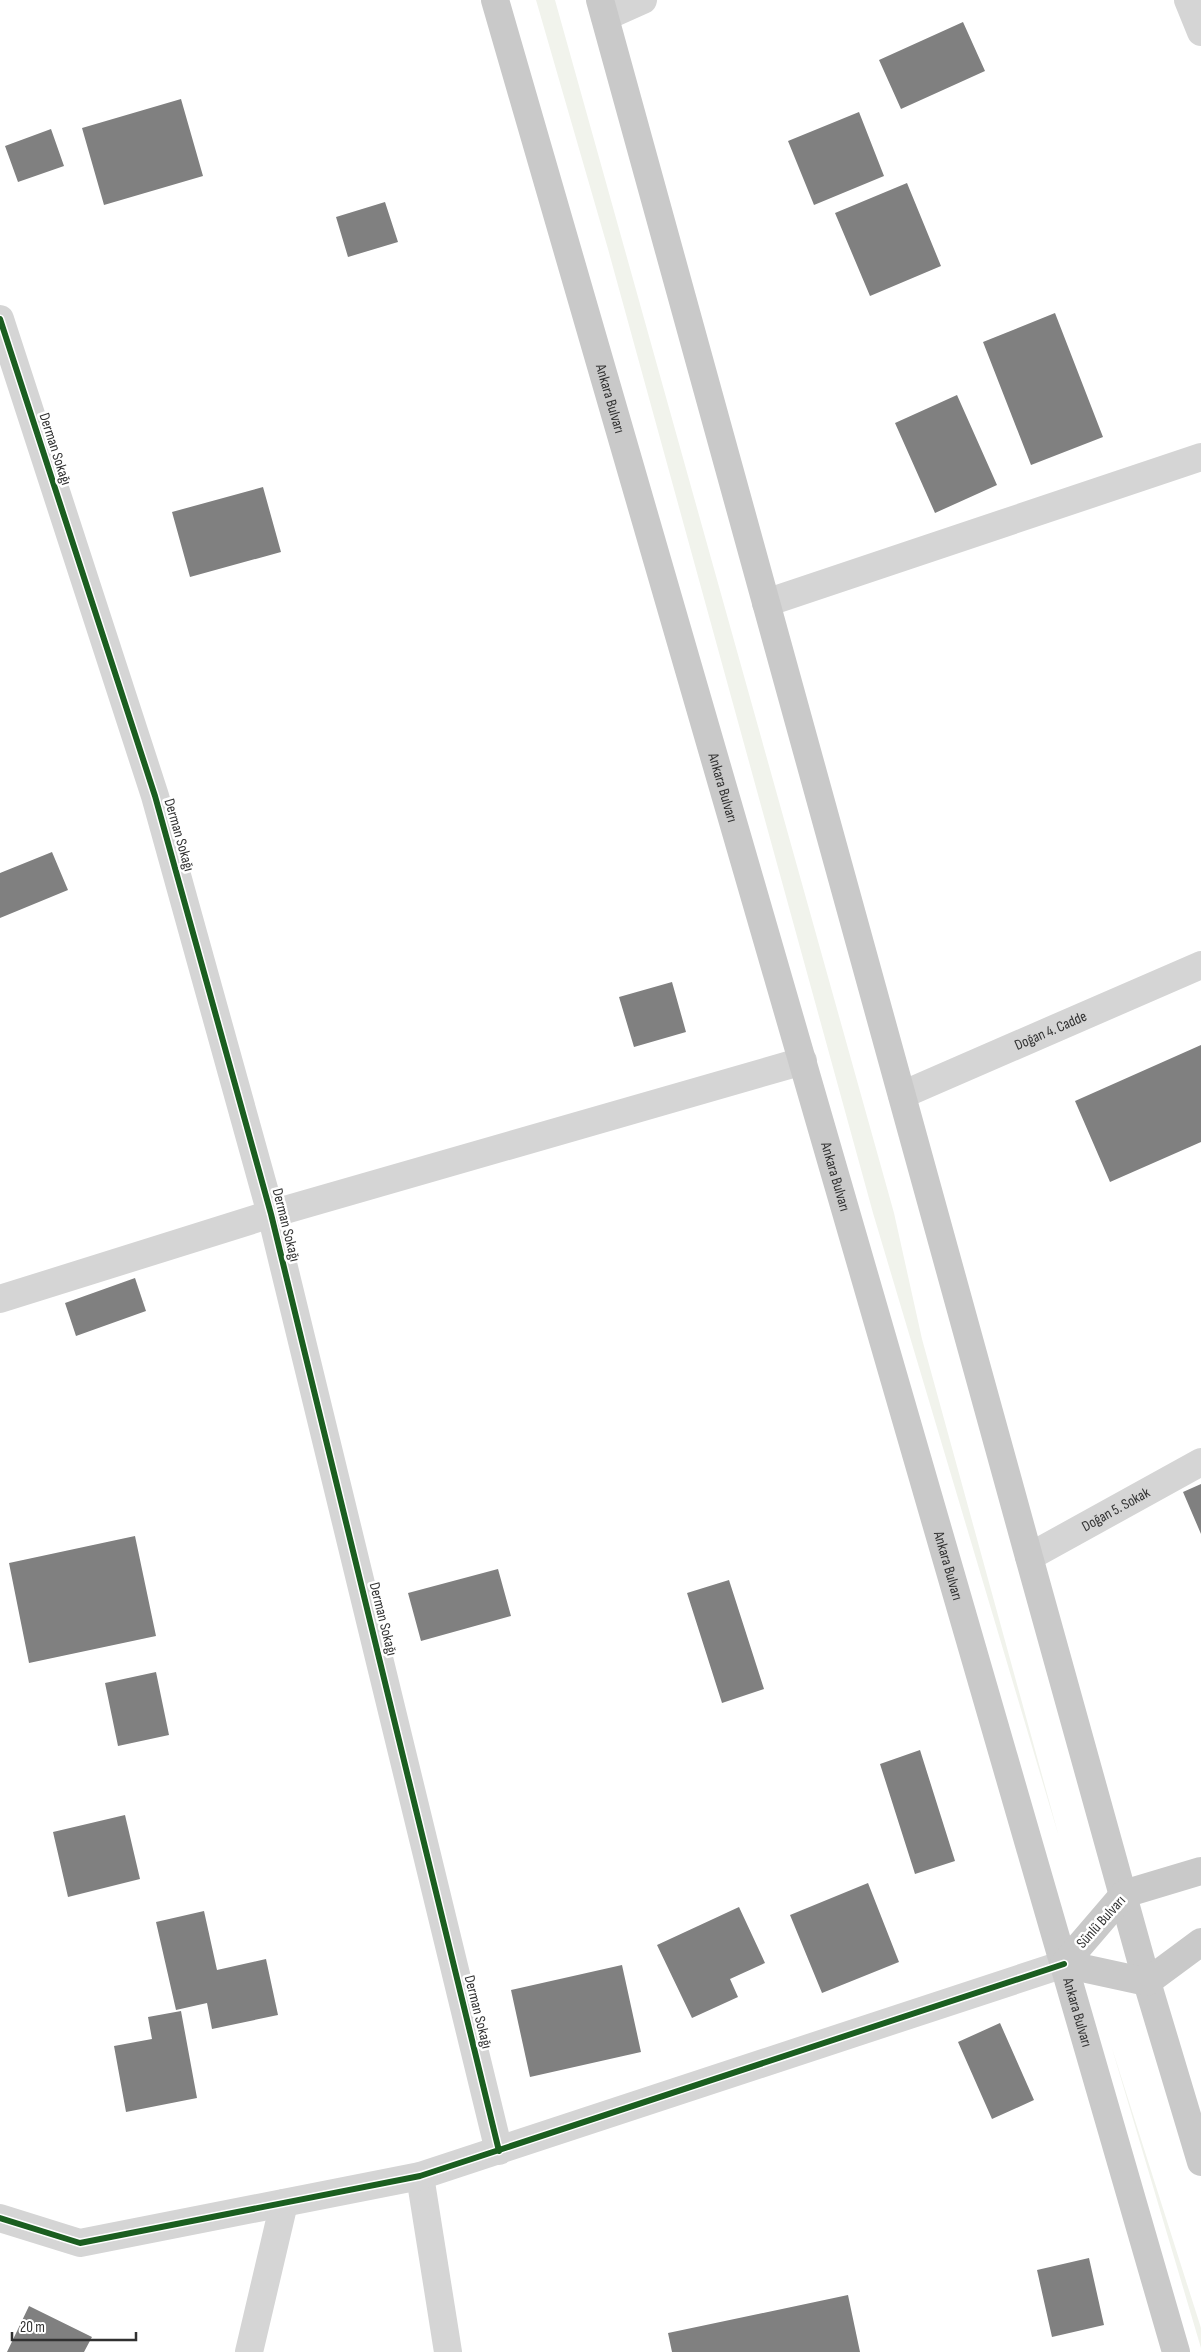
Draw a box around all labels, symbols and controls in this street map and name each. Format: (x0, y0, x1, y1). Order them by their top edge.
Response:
street label: Ankara Bulvarı (591, 361, 629, 435)
street label: Derman Sokağı (34, 410, 76, 488)
street label: Ankara Bulvarı (704, 750, 742, 824)
street label: Derman Sokağı (160, 796, 198, 874)
street label: Doğan 4. Cadde (1012, 1006, 1090, 1054)
street label: Ankara Bulvarı (816, 1139, 855, 1213)
street label: Derman Sokağı (268, 1186, 304, 1264)
street label: Doğan 5. Sokak (1078, 1483, 1153, 1536)
street label: Ankara Bulvarı (929, 1528, 967, 1603)
street label: Derman Sokağı (365, 1580, 401, 1658)
street label: Sünlü Bulvarı (1072, 1892, 1130, 1952)
street label: Derman Sokağı (460, 1973, 496, 2051)
street label: Ankara Bulvarı (1058, 1975, 1097, 2049)
scale bar (12, 2310, 136, 2342)
text: 20 m (20, 2318, 45, 2337)

